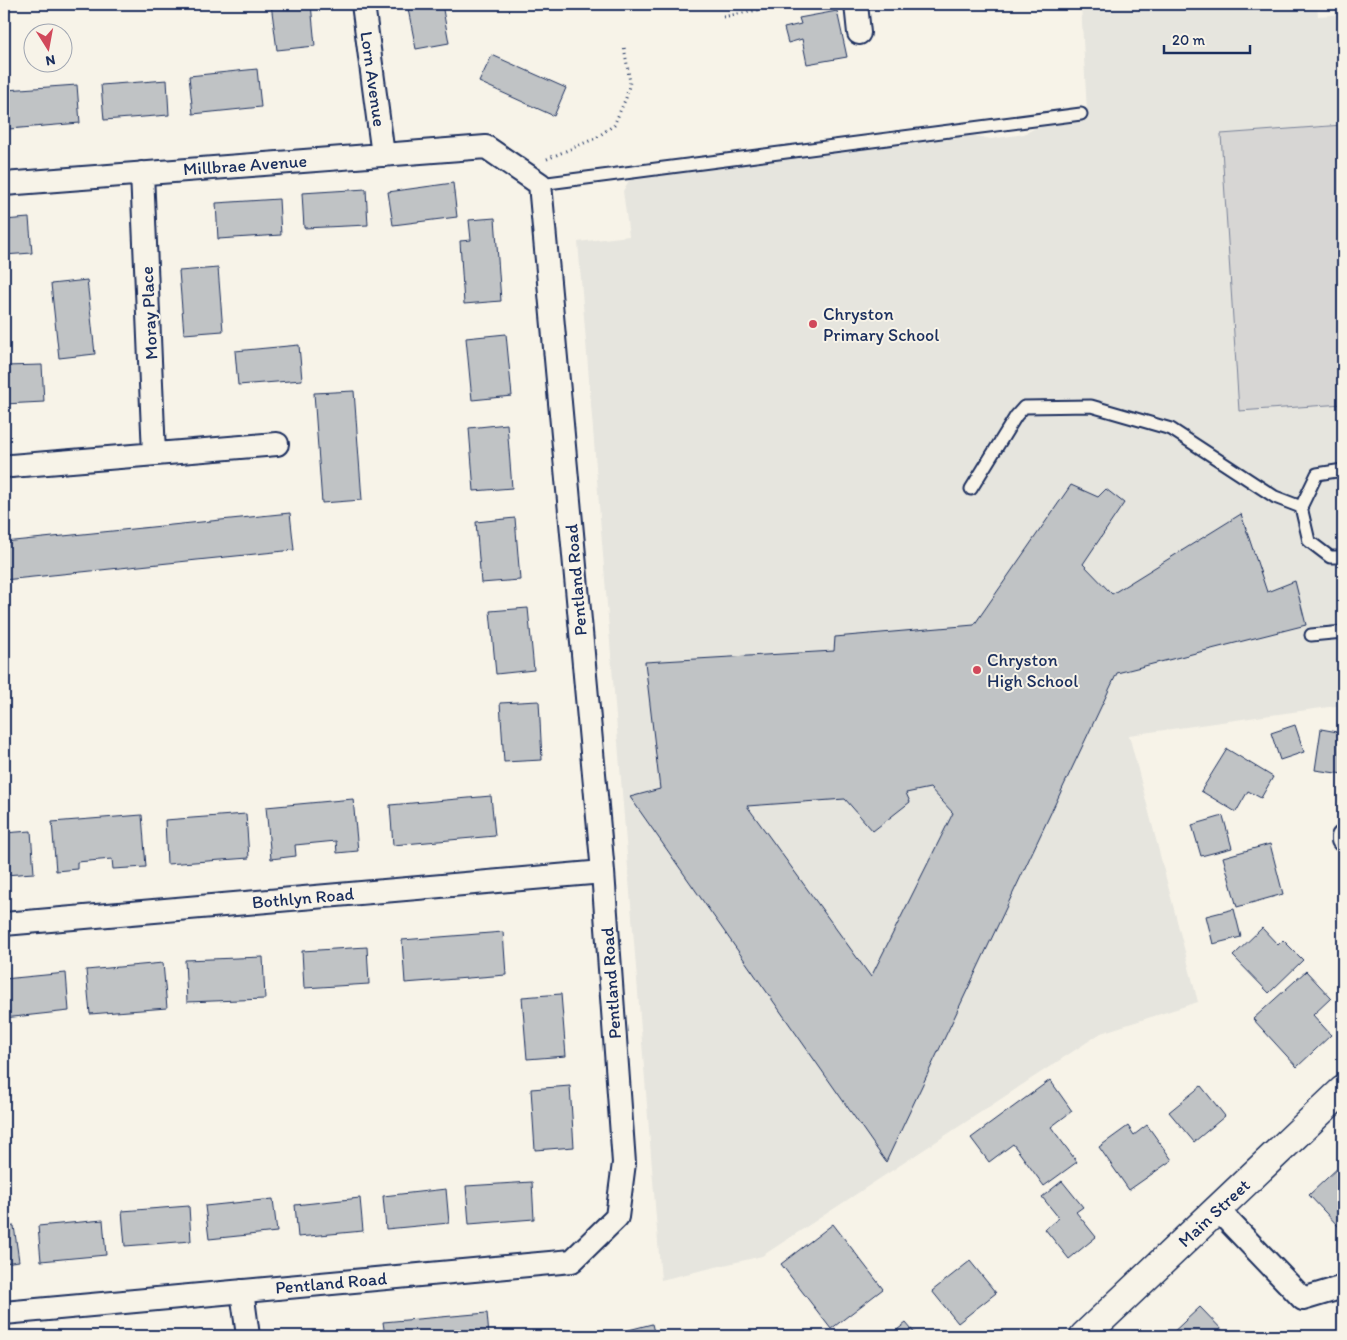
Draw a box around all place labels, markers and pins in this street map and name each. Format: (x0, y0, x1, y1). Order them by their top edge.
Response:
place label: Chryston Primary School (823, 303, 939, 346)
marker: Chryston Primary School (807, 318, 819, 330)
place label: Chryston High School (987, 649, 1078, 692)
marker: Chryston High School (971, 664, 983, 676)

